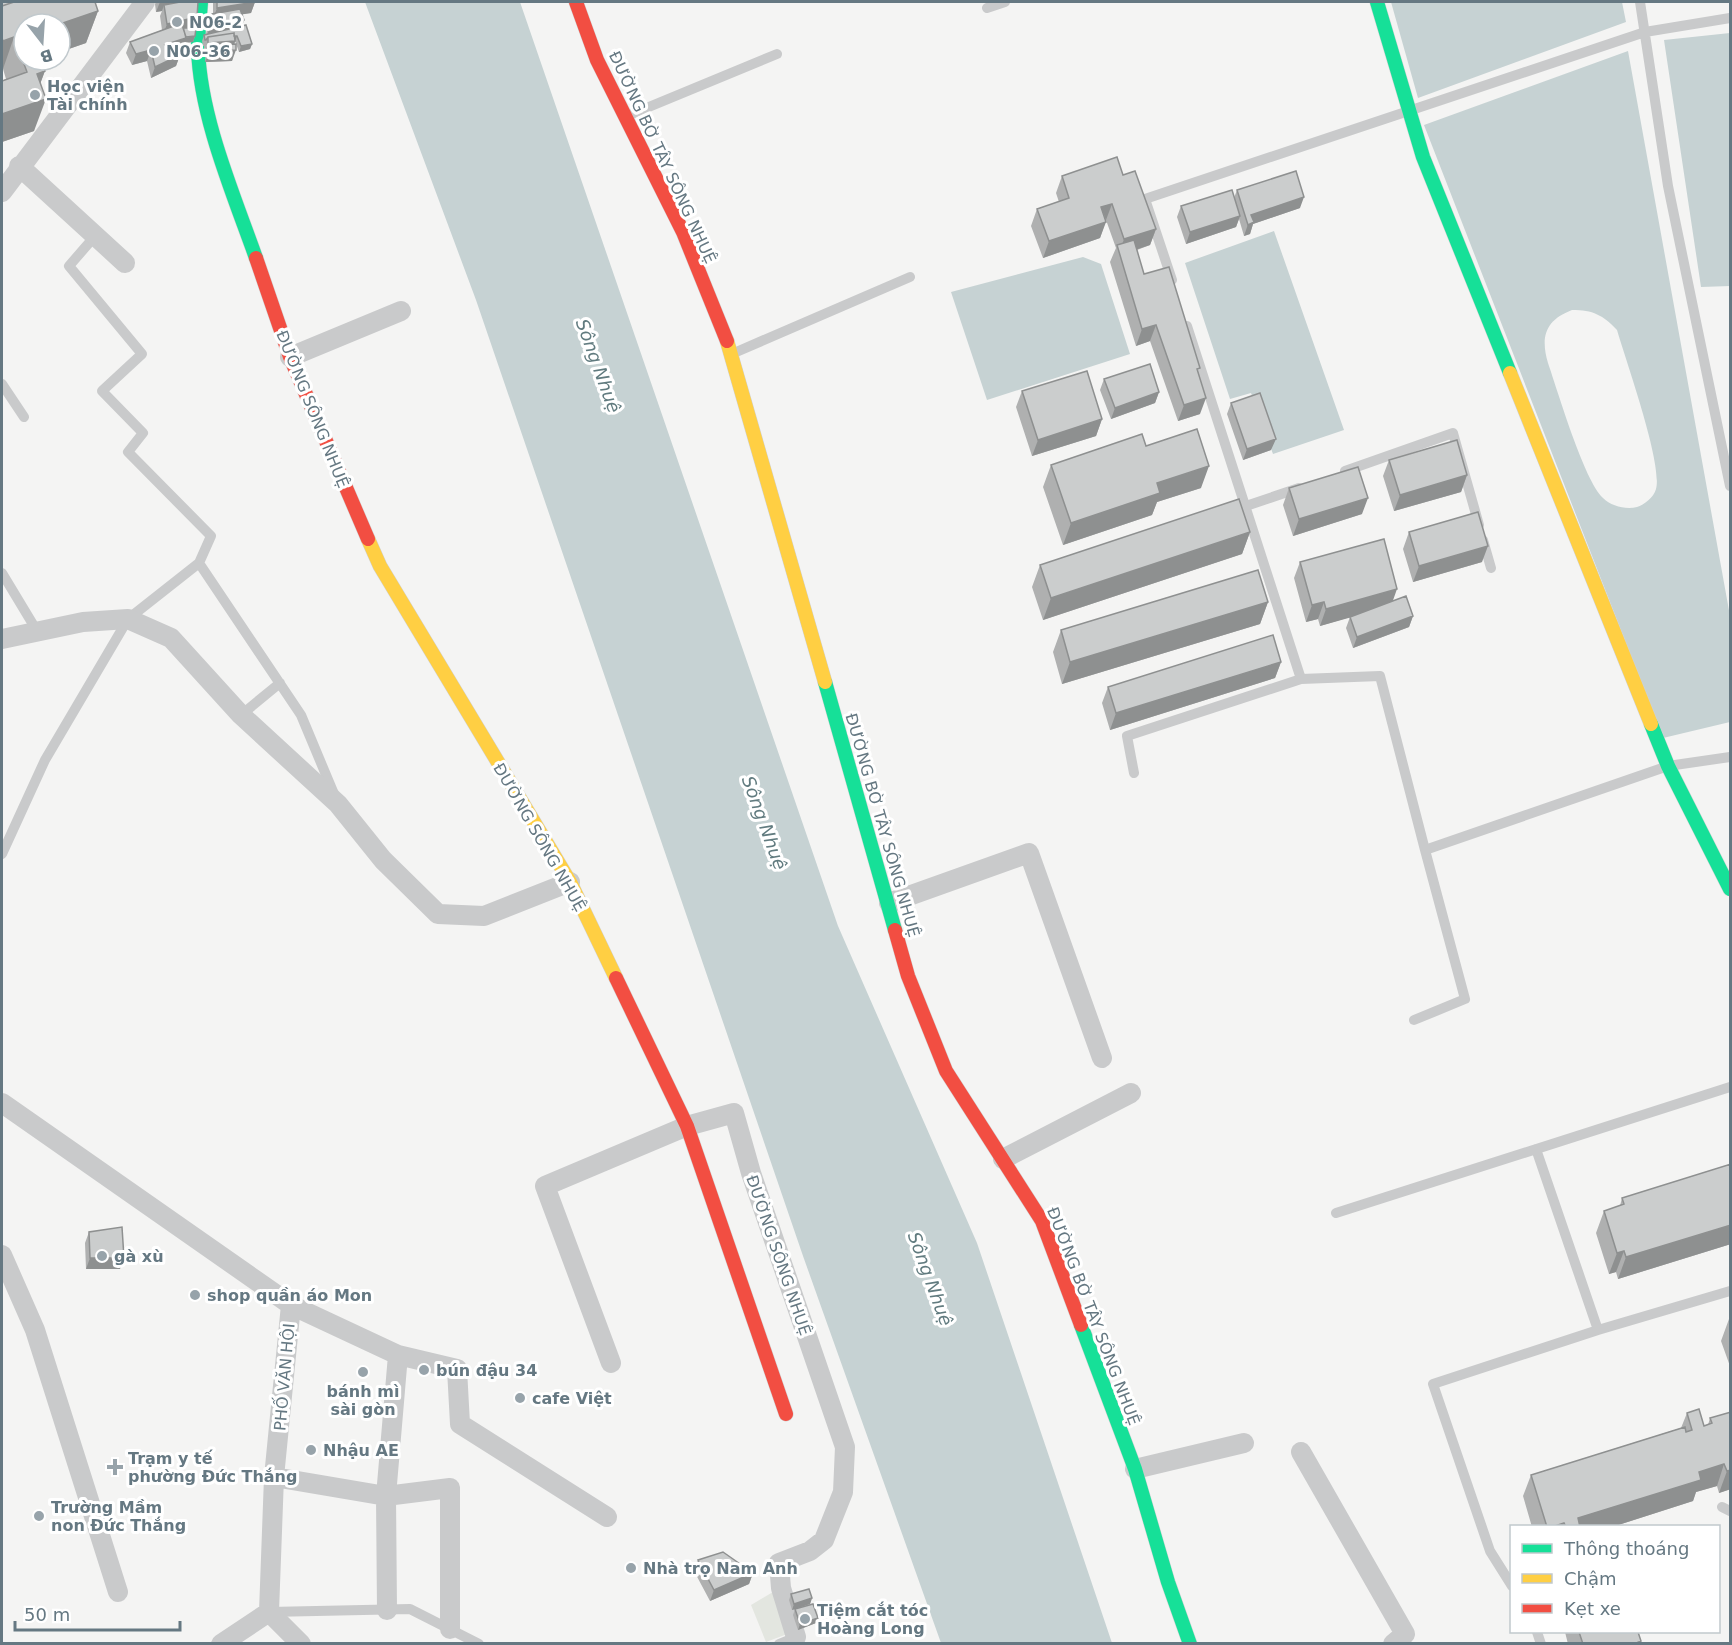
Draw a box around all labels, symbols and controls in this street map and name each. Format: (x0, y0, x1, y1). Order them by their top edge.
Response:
north arrow (12, 12, 72, 72)
place label: N06-2 (189, 13, 242, 32)
marker: N06-2 (170, 15, 184, 29)
place label: N06-36 (166, 42, 231, 61)
marker: N06-36 (147, 44, 161, 58)
text: B (38, 45, 55, 67)
street label: ĐƯỜNG BỜ TÂY SÔNG NHUỆ (605, 48, 720, 266)
place label: Học viện Tài chính (47, 77, 128, 114)
marker: Học viện Tài chính (28, 88, 42, 102)
water label: Sông Nhuệ (572, 316, 625, 416)
street label: ĐƯỜNG SÔNG NHUỆ (272, 328, 353, 491)
street label: ĐƯỜNG BỜ TÂY SÔNG NHUỆ (841, 711, 924, 939)
street label: ĐƯỜNG SÔNG NHUỆ (489, 760, 590, 915)
water label: Sông Nhuệ (738, 773, 791, 873)
street label: ĐƯỜNG SÔNG NHUỆ (742, 1173, 815, 1338)
street label: ĐƯỜNG BỜ TÂY SÔNG NHUỆ (1043, 1204, 1144, 1428)
water label: Sông Nhuệ (904, 1229, 957, 1329)
place label: gà xù (114, 1247, 164, 1266)
marker: gà xù (95, 1249, 109, 1263)
place label: shop quần áo Mon (207, 1286, 372, 1305)
marker: shop quần áo Mon (188, 1288, 202, 1302)
street label: PHỐ VĂN HỘI (268, 1322, 299, 1431)
place label: bún đậu 34 (436, 1361, 537, 1380)
marker: bún đậu 34 (417, 1363, 431, 1377)
marker: bánh mì sài gòn (356, 1365, 370, 1379)
place label: bánh mì sài gòn (327, 1382, 399, 1419)
place label: cafe Việt (532, 1389, 612, 1408)
marker: cafe Việt (513, 1391, 527, 1405)
place label: Nhậu AE (323, 1441, 399, 1460)
marker: Nhậu AE (304, 1443, 318, 1457)
place label: Trạm y tế phường Đức Thắng (128, 1449, 297, 1486)
marker: Trạm y tế phường Đức Thắng (106, 1458, 124, 1476)
place label: Trường Mầm non Đức Thắng (51, 1498, 186, 1535)
marker: Trường Mầm non Đức Thắng (32, 1509, 46, 1523)
legend (1510, 1525, 1720, 1633)
text: Thông thoáng (1563, 1538, 1689, 1559)
place label: Nhà trọ Nam Anh (643, 1559, 798, 1578)
marker: Nhà trọ Nam Anh (624, 1561, 638, 1575)
text: Chậm (1564, 1568, 1617, 1589)
scale bar (15, 1594, 180, 1632)
text: Kẹt xe (1564, 1598, 1621, 1619)
place label: Tiệm cắt tóc Hoàng Long (817, 1601, 928, 1638)
text: 50 m (24, 1604, 70, 1625)
marker: Tiệm cắt tóc Hoàng Long (798, 1612, 812, 1626)

